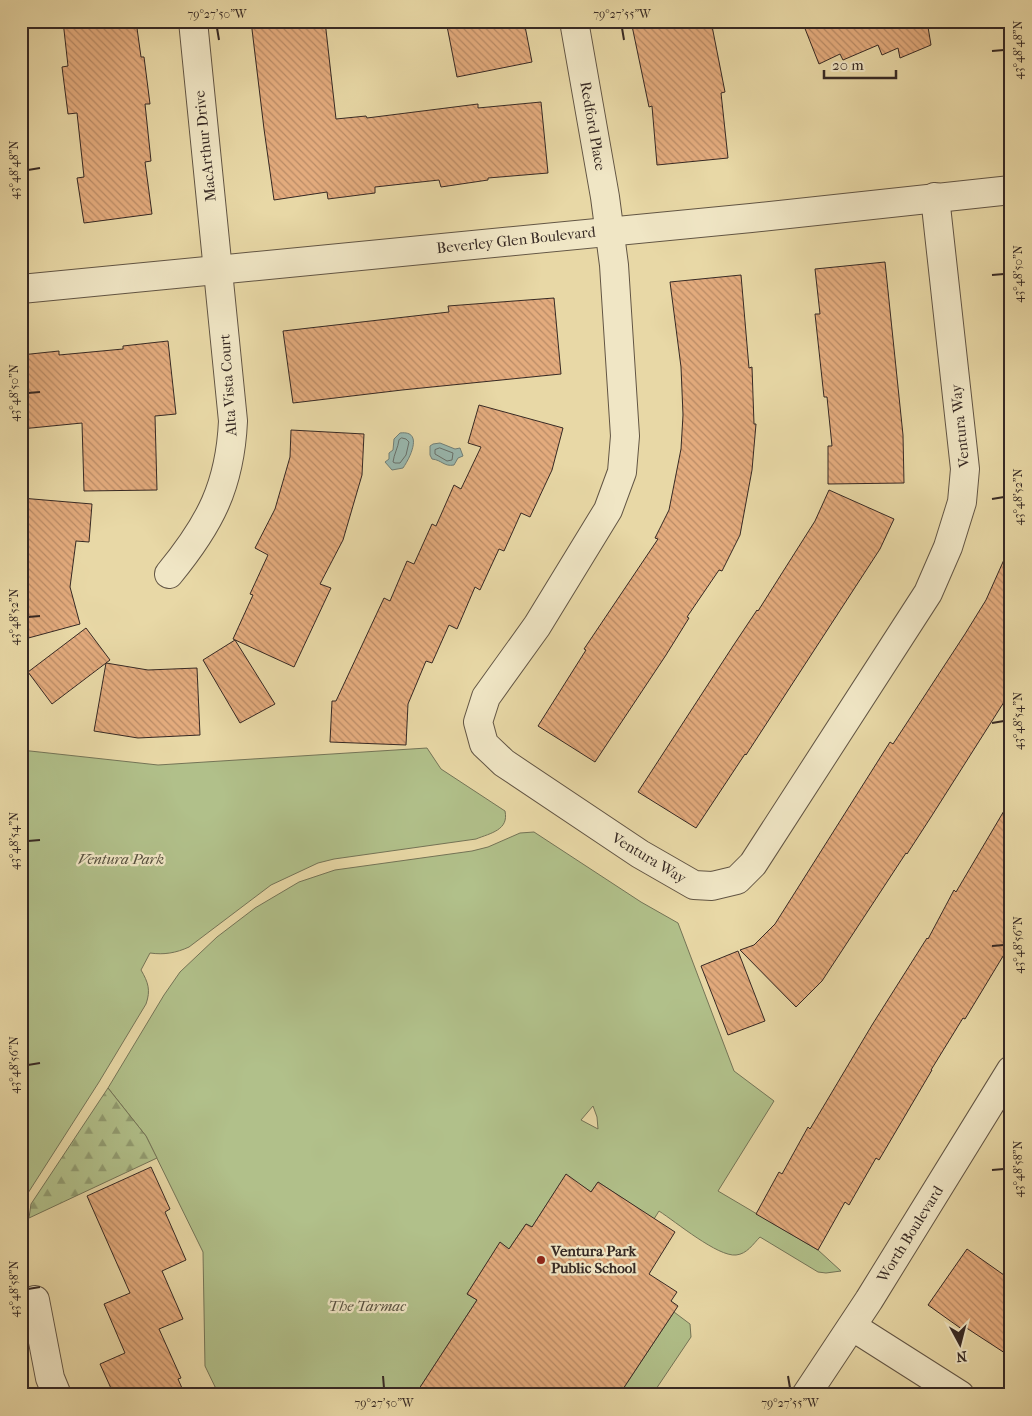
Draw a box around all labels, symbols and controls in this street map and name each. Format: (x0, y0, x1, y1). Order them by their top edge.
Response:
text: 79°27'50"W (187, 7, 248, 21)
text: 79°27'55"W (593, 7, 652, 21)
text: 43°48'48"N (1011, 21, 1025, 79)
scale bar (824, 48, 897, 80)
text: 20 m (832, 56, 864, 74)
street label: Redford Place (576, 80, 610, 173)
street label: MacArthur Drive (190, 89, 220, 203)
text: 43°48'48"N (7, 141, 21, 199)
street label: Beverley Glen Boulevard (435, 223, 597, 257)
text: 43°48'50"N (1011, 245, 1025, 303)
street label: Alta Vista Court (215, 333, 241, 438)
text: 43°48'50"N (7, 364, 21, 422)
street label: Ventura Way (947, 382, 973, 470)
text: 43°48'52"N (1011, 468, 1025, 526)
text: 43°48'52"N (7, 588, 21, 646)
text: 43°48'54"N (1011, 692, 1025, 750)
text: 43°48'54"N (7, 812, 21, 870)
street label: Ventura Way (608, 828, 690, 888)
park label: Ventura Park (78, 850, 164, 868)
text: 43°48'56"N (1011, 916, 1025, 974)
text: 43°48'56"N (7, 1036, 21, 1094)
text: 43°48'58"N (1011, 1140, 1025, 1198)
street label: Worth Boulevard (873, 1182, 947, 1286)
place label: Ventura Park Public School (550, 1242, 637, 1277)
marker: Ventura Park Public School (535, 1254, 547, 1266)
text: 43°48'58"N (7, 1260, 21, 1318)
park label: The Tarmac (328, 1297, 406, 1315)
north arrow (934, 1318, 984, 1368)
text: N (955, 1347, 968, 1366)
text: 79°27'50"W (354, 1396, 415, 1410)
text: 79°27'55"W (761, 1396, 820, 1410)

